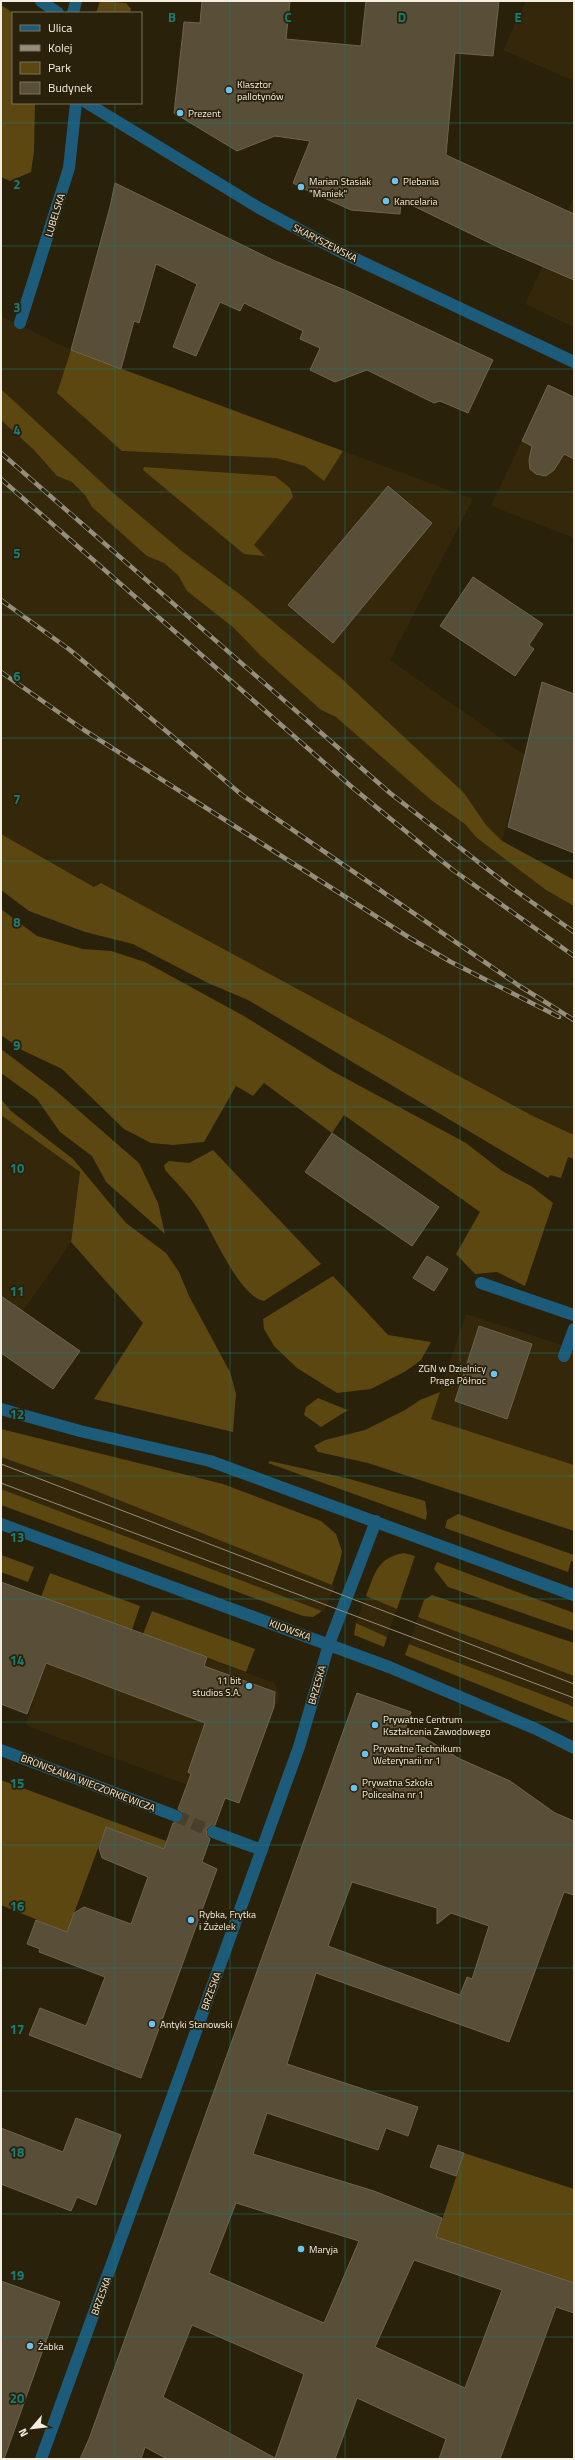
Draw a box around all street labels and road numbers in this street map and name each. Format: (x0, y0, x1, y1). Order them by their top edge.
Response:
street label: LUBELSKA (41, 191, 69, 239)
street label: SKARYSZEWSKA (290, 220, 360, 266)
street label: KIJOWSKA (267, 1616, 313, 1644)
street label: BRZESKA (304, 1664, 330, 1706)
street label: BRONISŁAWA WIECZORKIEWICZA (19, 1750, 157, 1816)
street label: BRZESKA (197, 1969, 225, 2012)
street label: BRZESKA (87, 2274, 115, 2317)

